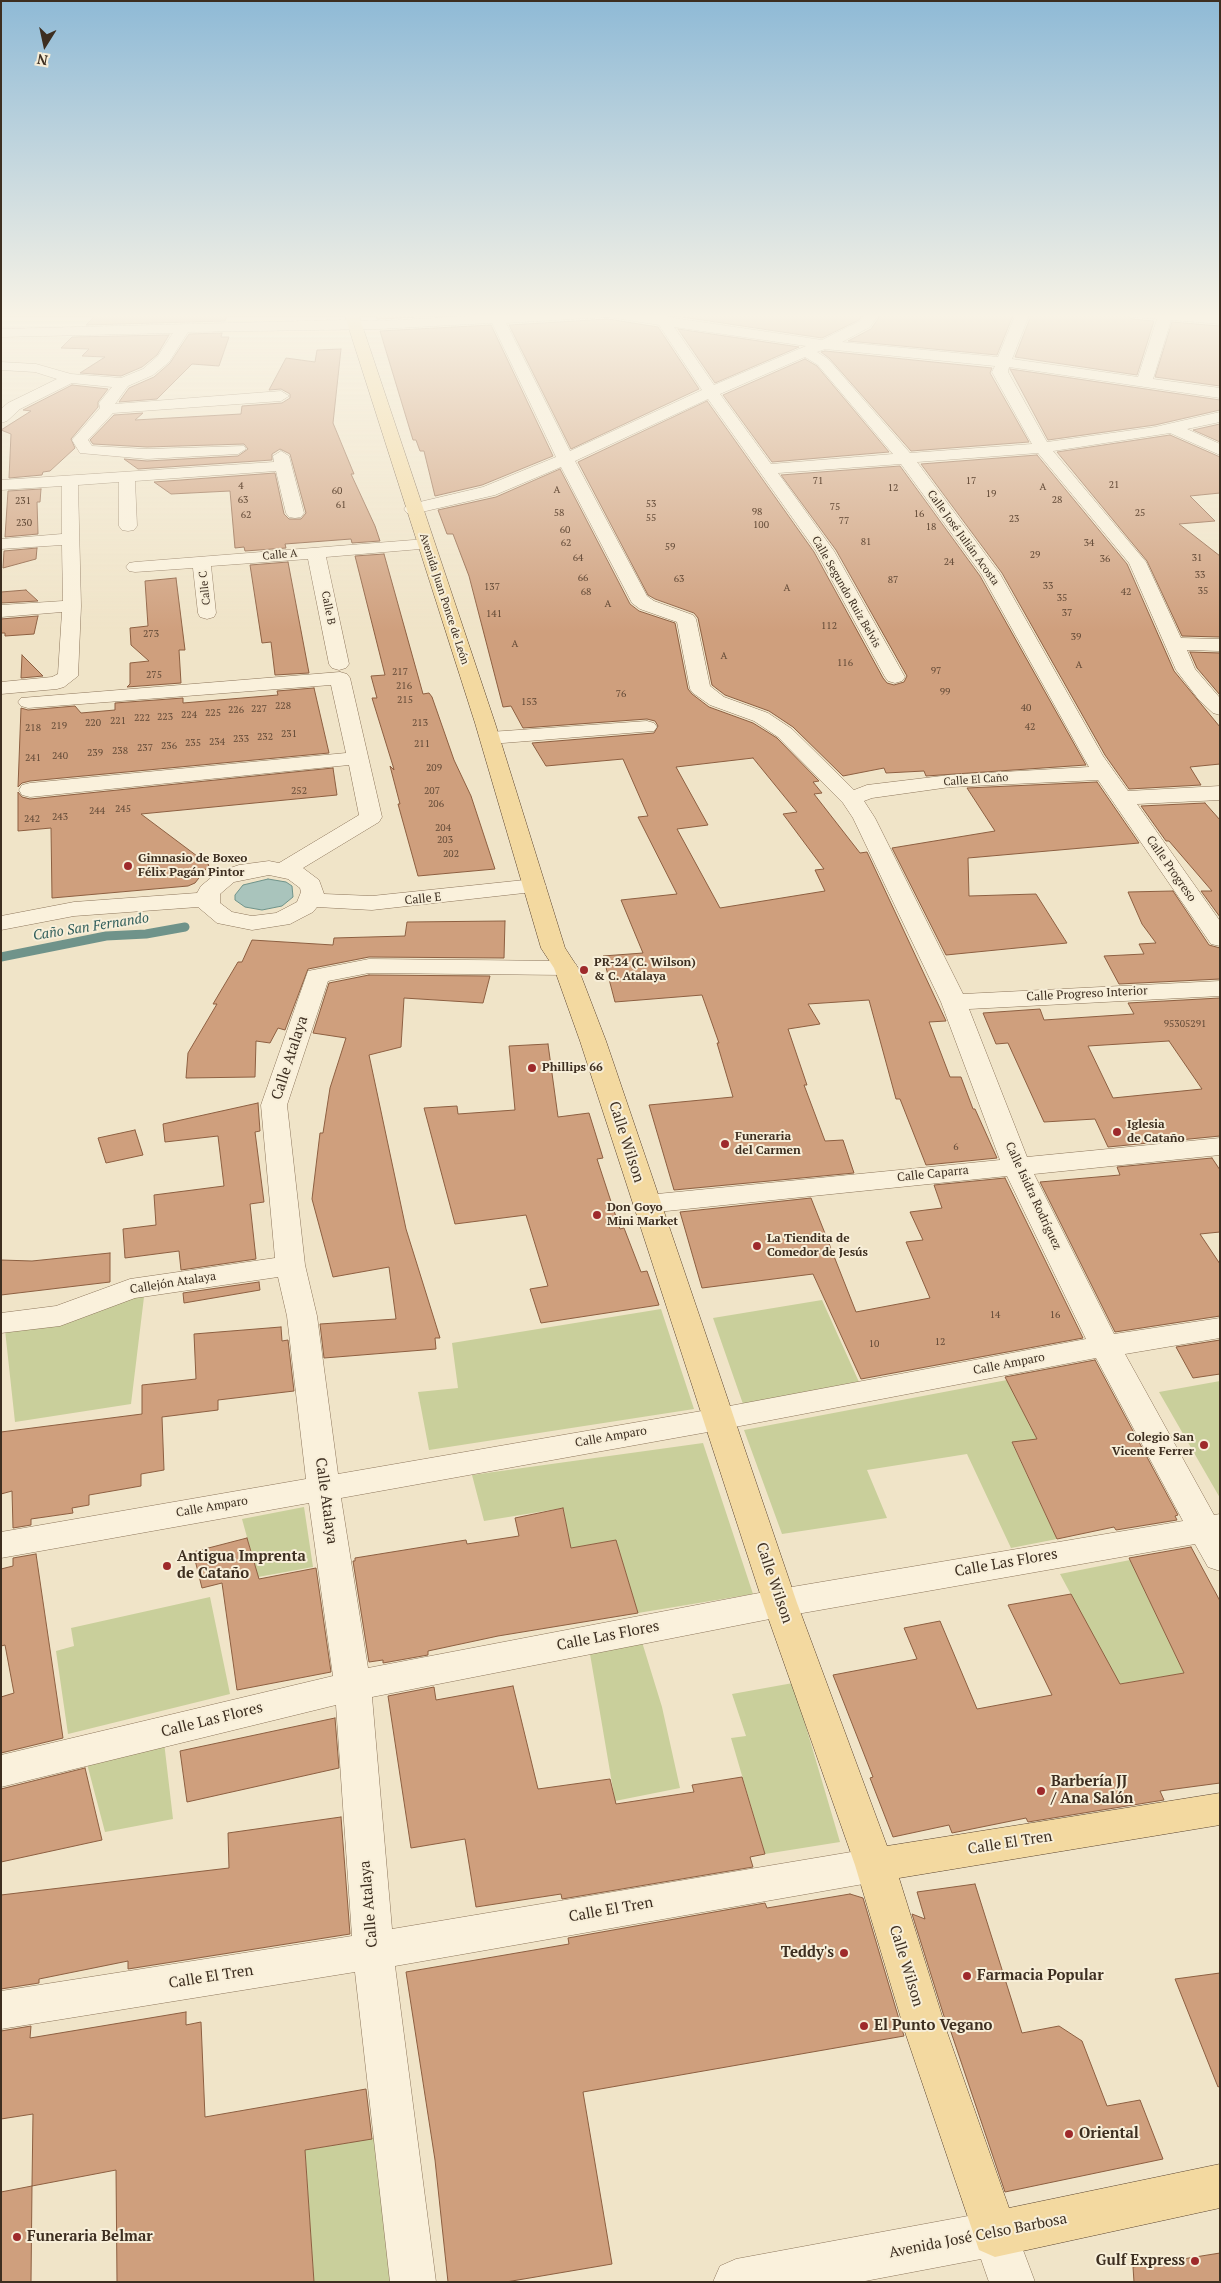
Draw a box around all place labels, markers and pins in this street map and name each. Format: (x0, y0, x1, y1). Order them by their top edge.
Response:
place label: Gimnasio de Boxeo Félix Pagán Pintor (138, 852, 247, 880)
marker: Gimnasio de Boxeo Félix Pagán Pintor (122, 860, 134, 872)
place label: PR-24 (C. Wilson) & C. Atalaya (594, 956, 696, 984)
marker: PR-24 (C. Wilson) & C. Atalaya (578, 964, 590, 976)
place label: Phillips 66 (542, 1061, 603, 1075)
marker: Phillips 66 (526, 1062, 538, 1074)
place label: Iglesia de Cataño (1127, 1118, 1185, 1146)
marker: Iglesia de Cataño (1111, 1126, 1123, 1138)
place label: Funeraria del Carmen (735, 1130, 801, 1158)
marker: Funeraria del Carmen (719, 1138, 731, 1150)
place label: Don Goyo Mini Market (607, 1201, 678, 1229)
marker: Don Goyo Mini Market (591, 1209, 603, 1221)
place label: La Tiendita de Comedor de Jesús (767, 1232, 868, 1260)
marker: La Tiendita de Comedor de Jesús (751, 1240, 763, 1252)
place label: Colegio San Vicente Ferrer (1112, 1431, 1194, 1459)
marker: Colegio San Vicente Ferrer (1198, 1439, 1210, 1451)
place label: Antigua Imprenta de Cataño (177, 1548, 306, 1583)
marker: Antigua Imprenta de Cataño (161, 1560, 173, 1572)
place label: Barbería JJ / Ana Salón (1051, 1773, 1133, 1808)
marker: Barbería JJ / Ana Salón (1035, 1785, 1047, 1797)
place label: Teddy's (781, 1944, 834, 1962)
marker: Teddy's (838, 1947, 850, 1959)
place label: Farmacia Popular (977, 1967, 1104, 1985)
marker: Farmacia Popular (961, 1970, 973, 1982)
place label: El Punto Vegano (874, 2017, 992, 2035)
marker: El Punto Vegano (858, 2020, 870, 2032)
place label: Oriental (1079, 2125, 1139, 2143)
marker: Oriental (1063, 2128, 1075, 2140)
place label: Funeraria Belmar (27, 2228, 153, 2246)
marker: Funeraria Belmar (11, 2231, 23, 2243)
place label: Gulf Express (1096, 2252, 1185, 2270)
marker: Gulf Express (1189, 2255, 1201, 2267)

